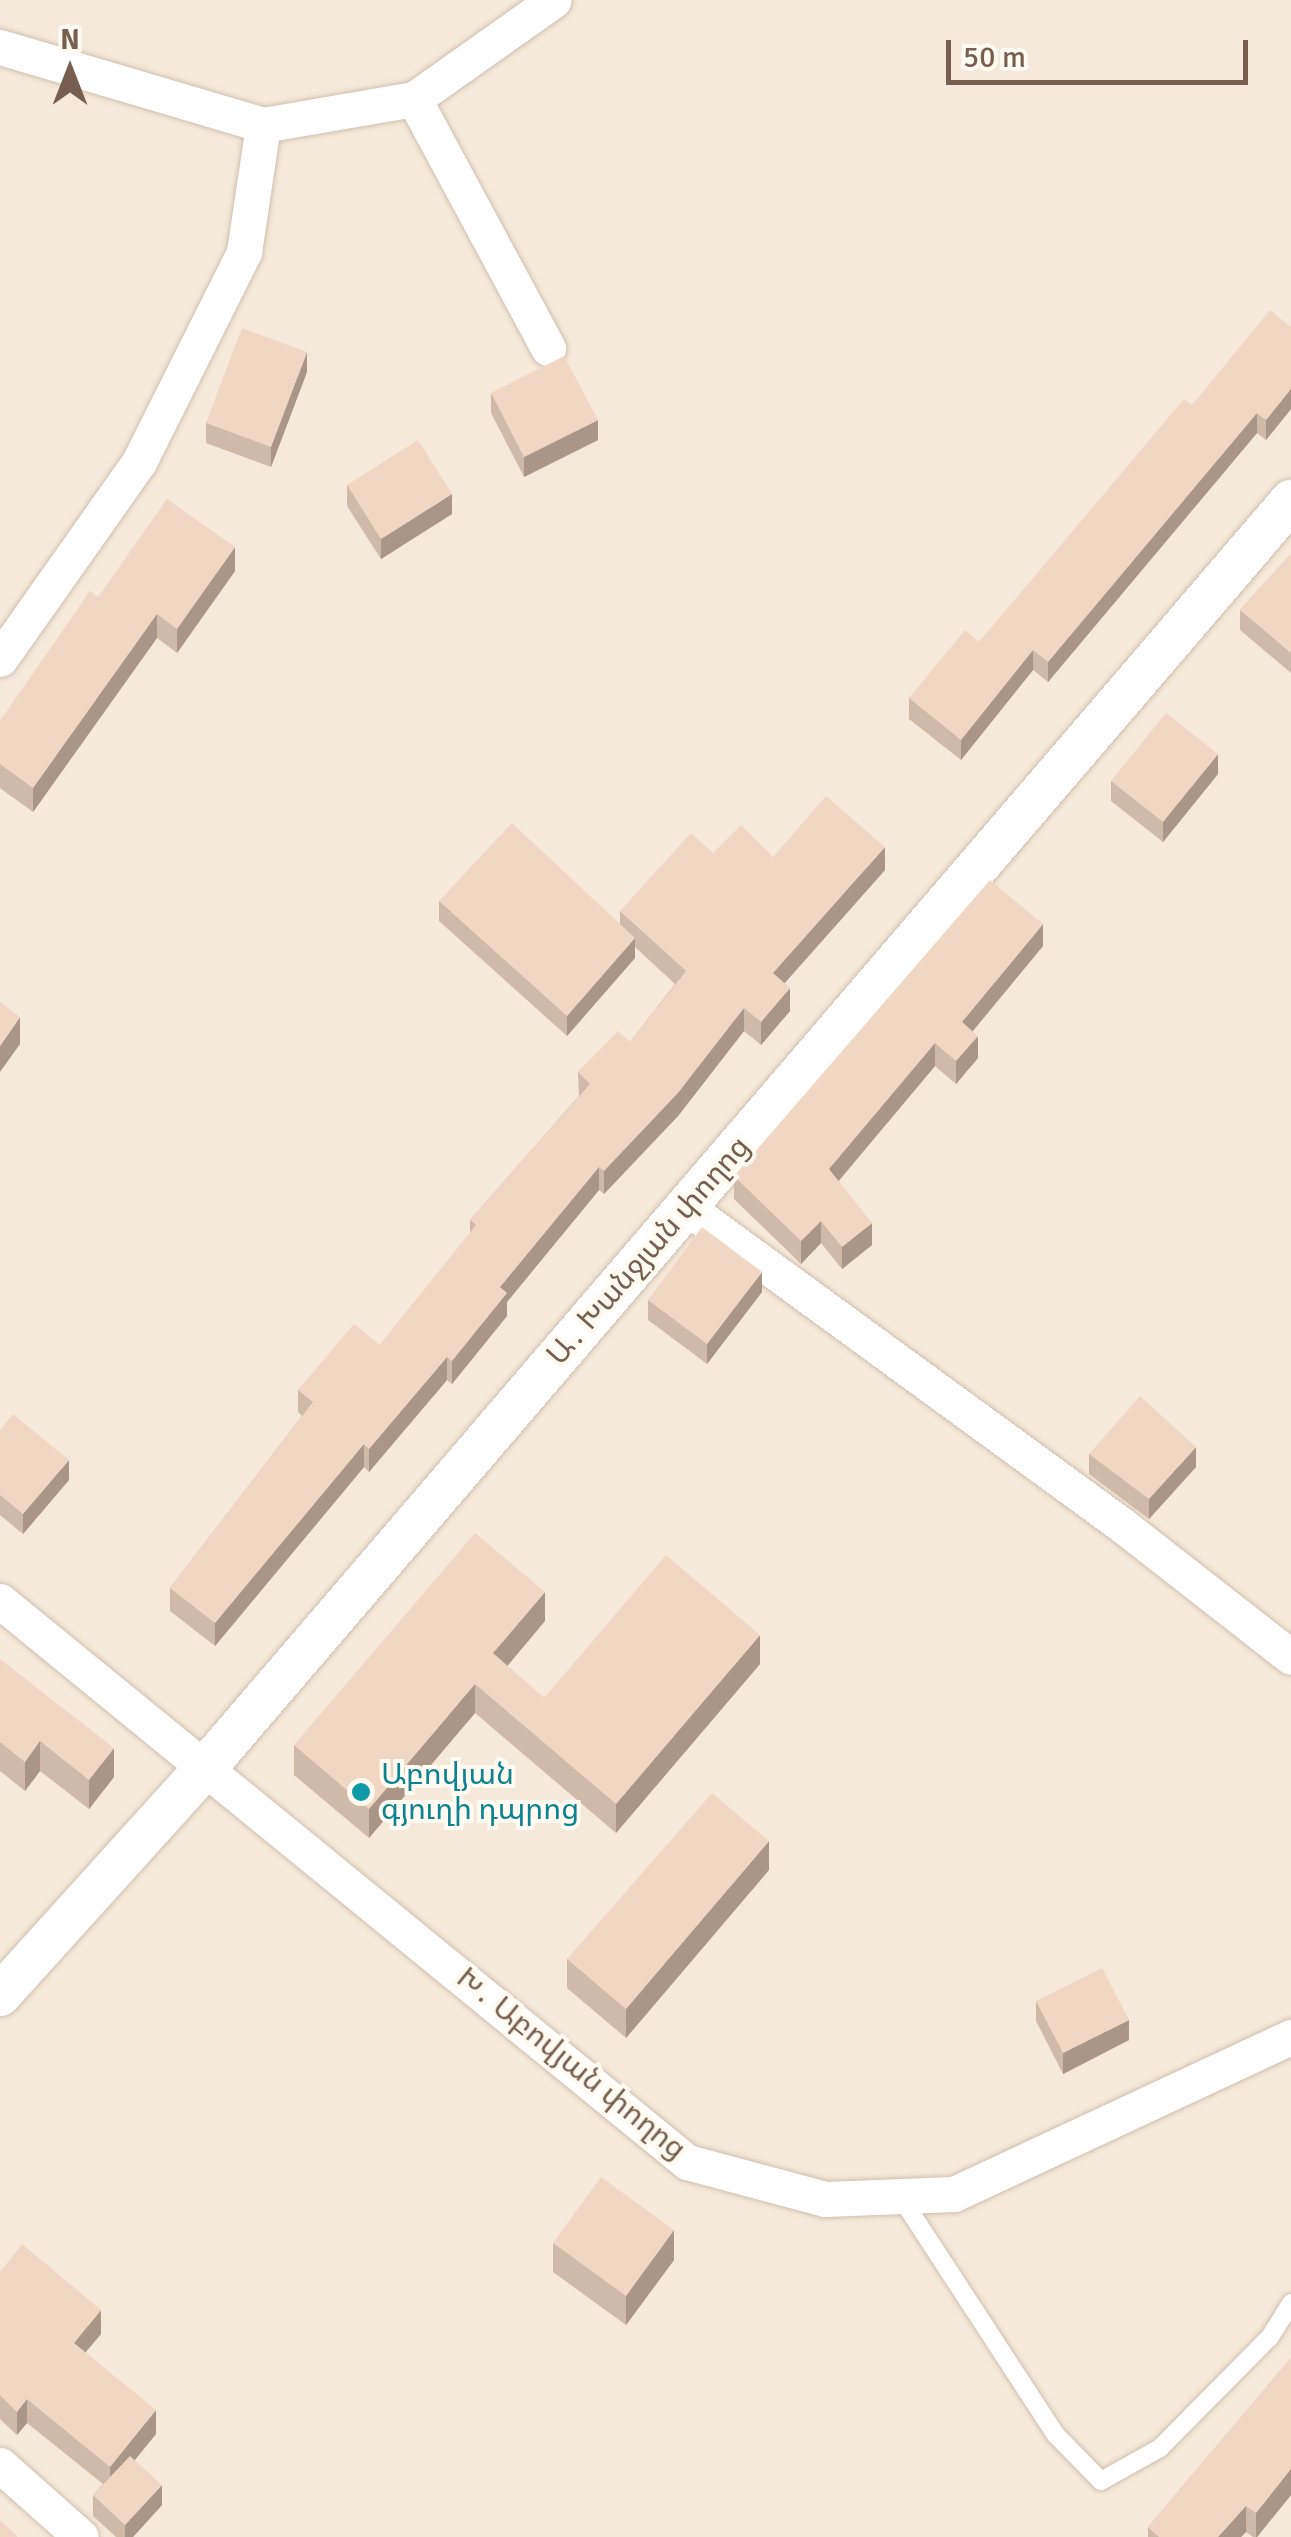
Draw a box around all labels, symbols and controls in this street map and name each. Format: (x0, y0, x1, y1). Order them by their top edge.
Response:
north arrow (20, 20, 120, 120)
scale bar (951, 20, 1254, 82)
text: N (60, 23, 80, 57)
text: 50 m (963, 39, 1026, 76)
street label: Ա․ Խանջյան փողոց (540, 1129, 758, 1373)
place label: Աբովյան գյուղի դպրոց (381, 1757, 579, 1828)
marker: Աբովյան գյուղի դպրոց (350, 1781, 372, 1803)
street label: Խ․ Աբովյան փողոց (449, 1960, 693, 2168)

